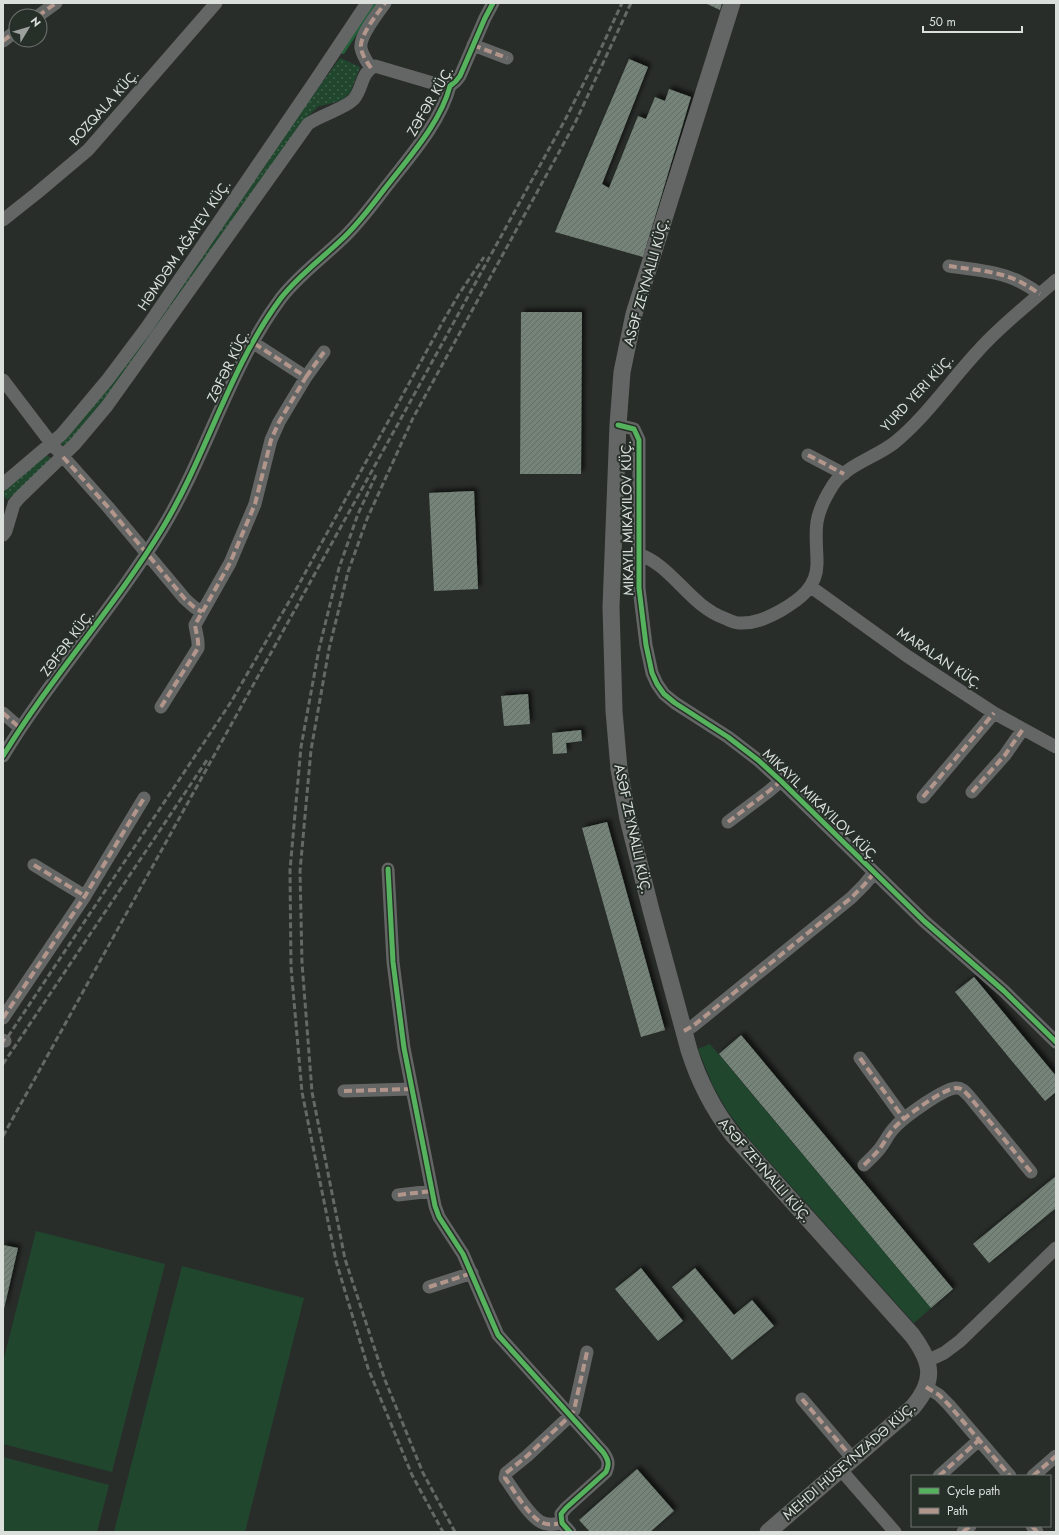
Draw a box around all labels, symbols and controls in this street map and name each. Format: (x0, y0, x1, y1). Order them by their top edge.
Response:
north arrow (8, 8, 48, 48)
scale bar (923, 8, 1022, 34)
text: N (27, 13, 45, 30)
text: 50 m (929, 13, 956, 31)
street label: ZƏFƏR KÜÇ. (402, 62, 458, 140)
street label: BOZQALA KÜÇ. (64, 65, 144, 149)
street label: HƏMDƏM AĞAYEV KÜÇ. (133, 175, 235, 315)
street label: ASƏF ZEYNALLI KÜÇ. (618, 215, 674, 349)
street label: ZƏFƏR KÜÇ. (202, 326, 254, 406)
street label: YURD YERI KÜÇ. (876, 350, 958, 436)
street label: MIKAYIL MIKAYILOV KÜÇ. (616, 440, 638, 596)
street label: ZƏFƏR KÜÇ. (35, 606, 99, 680)
street label: MARALAN KÜÇ. (893, 622, 987, 694)
street label: MIKAYIL MIKAYILOV KÜÇ. (758, 744, 884, 866)
street label: ASƏF ZEYNALLI KÜÇ. (609, 762, 657, 896)
street label: ASƏF ZEYNALLI KÜÇ. (714, 1113, 816, 1227)
street label: MEHDI HÜSEYNZADƏ KÜÇ. (778, 1397, 920, 1525)
legend (911, 1475, 1051, 1527)
text: Cycle path (947, 1482, 1000, 1500)
text: Path (947, 1502, 968, 1520)

